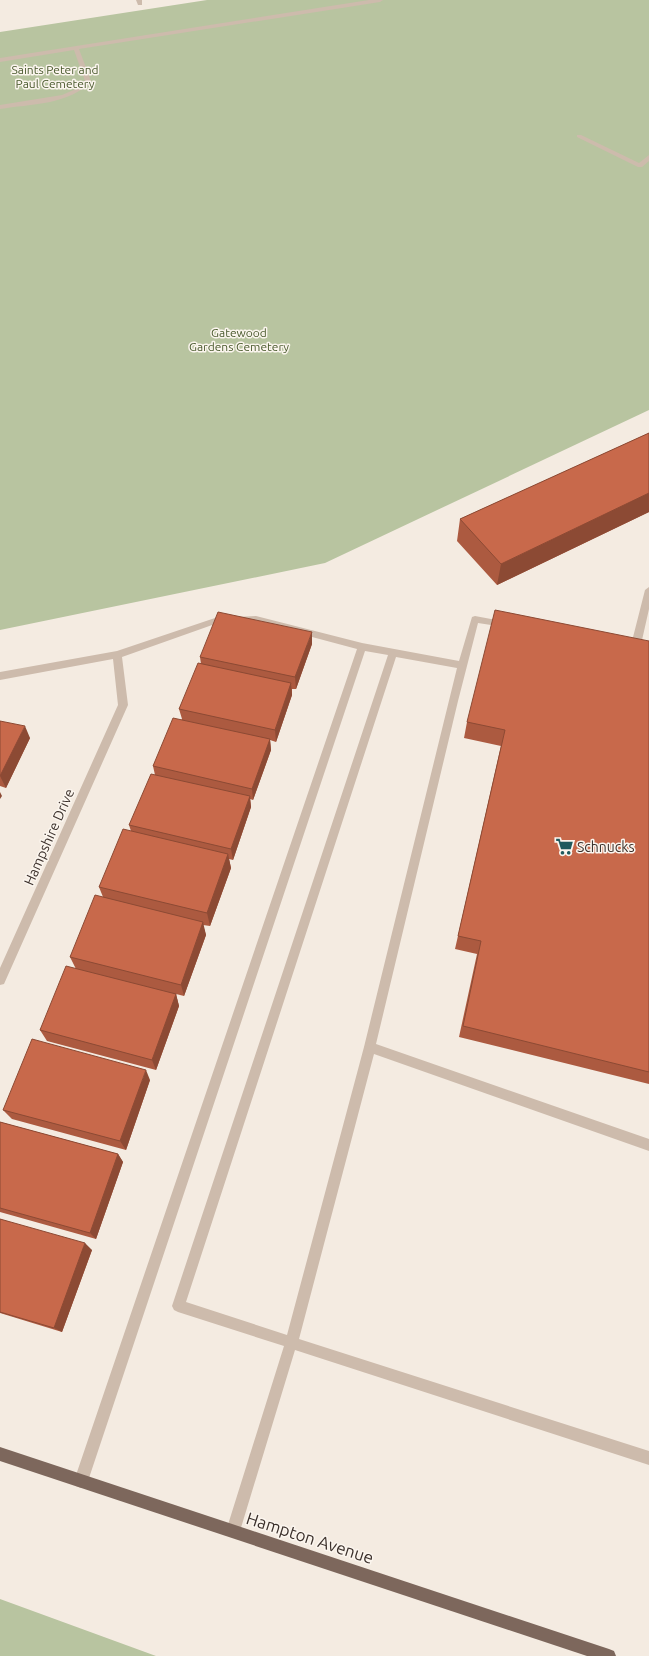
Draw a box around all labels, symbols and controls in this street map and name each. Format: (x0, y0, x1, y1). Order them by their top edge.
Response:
park label: Saints Peter and Paul Cemetery (11, 63, 99, 90)
park label: Gatewood Gardens Cemetery (189, 326, 289, 353)
street label: Hampshire Drive (21, 786, 77, 888)
supermarket icon: Schnucks (554, 837, 574, 857)
place label: Schnucks (577, 839, 634, 855)
street label: Hampton Avenue (244, 1508, 376, 1567)

